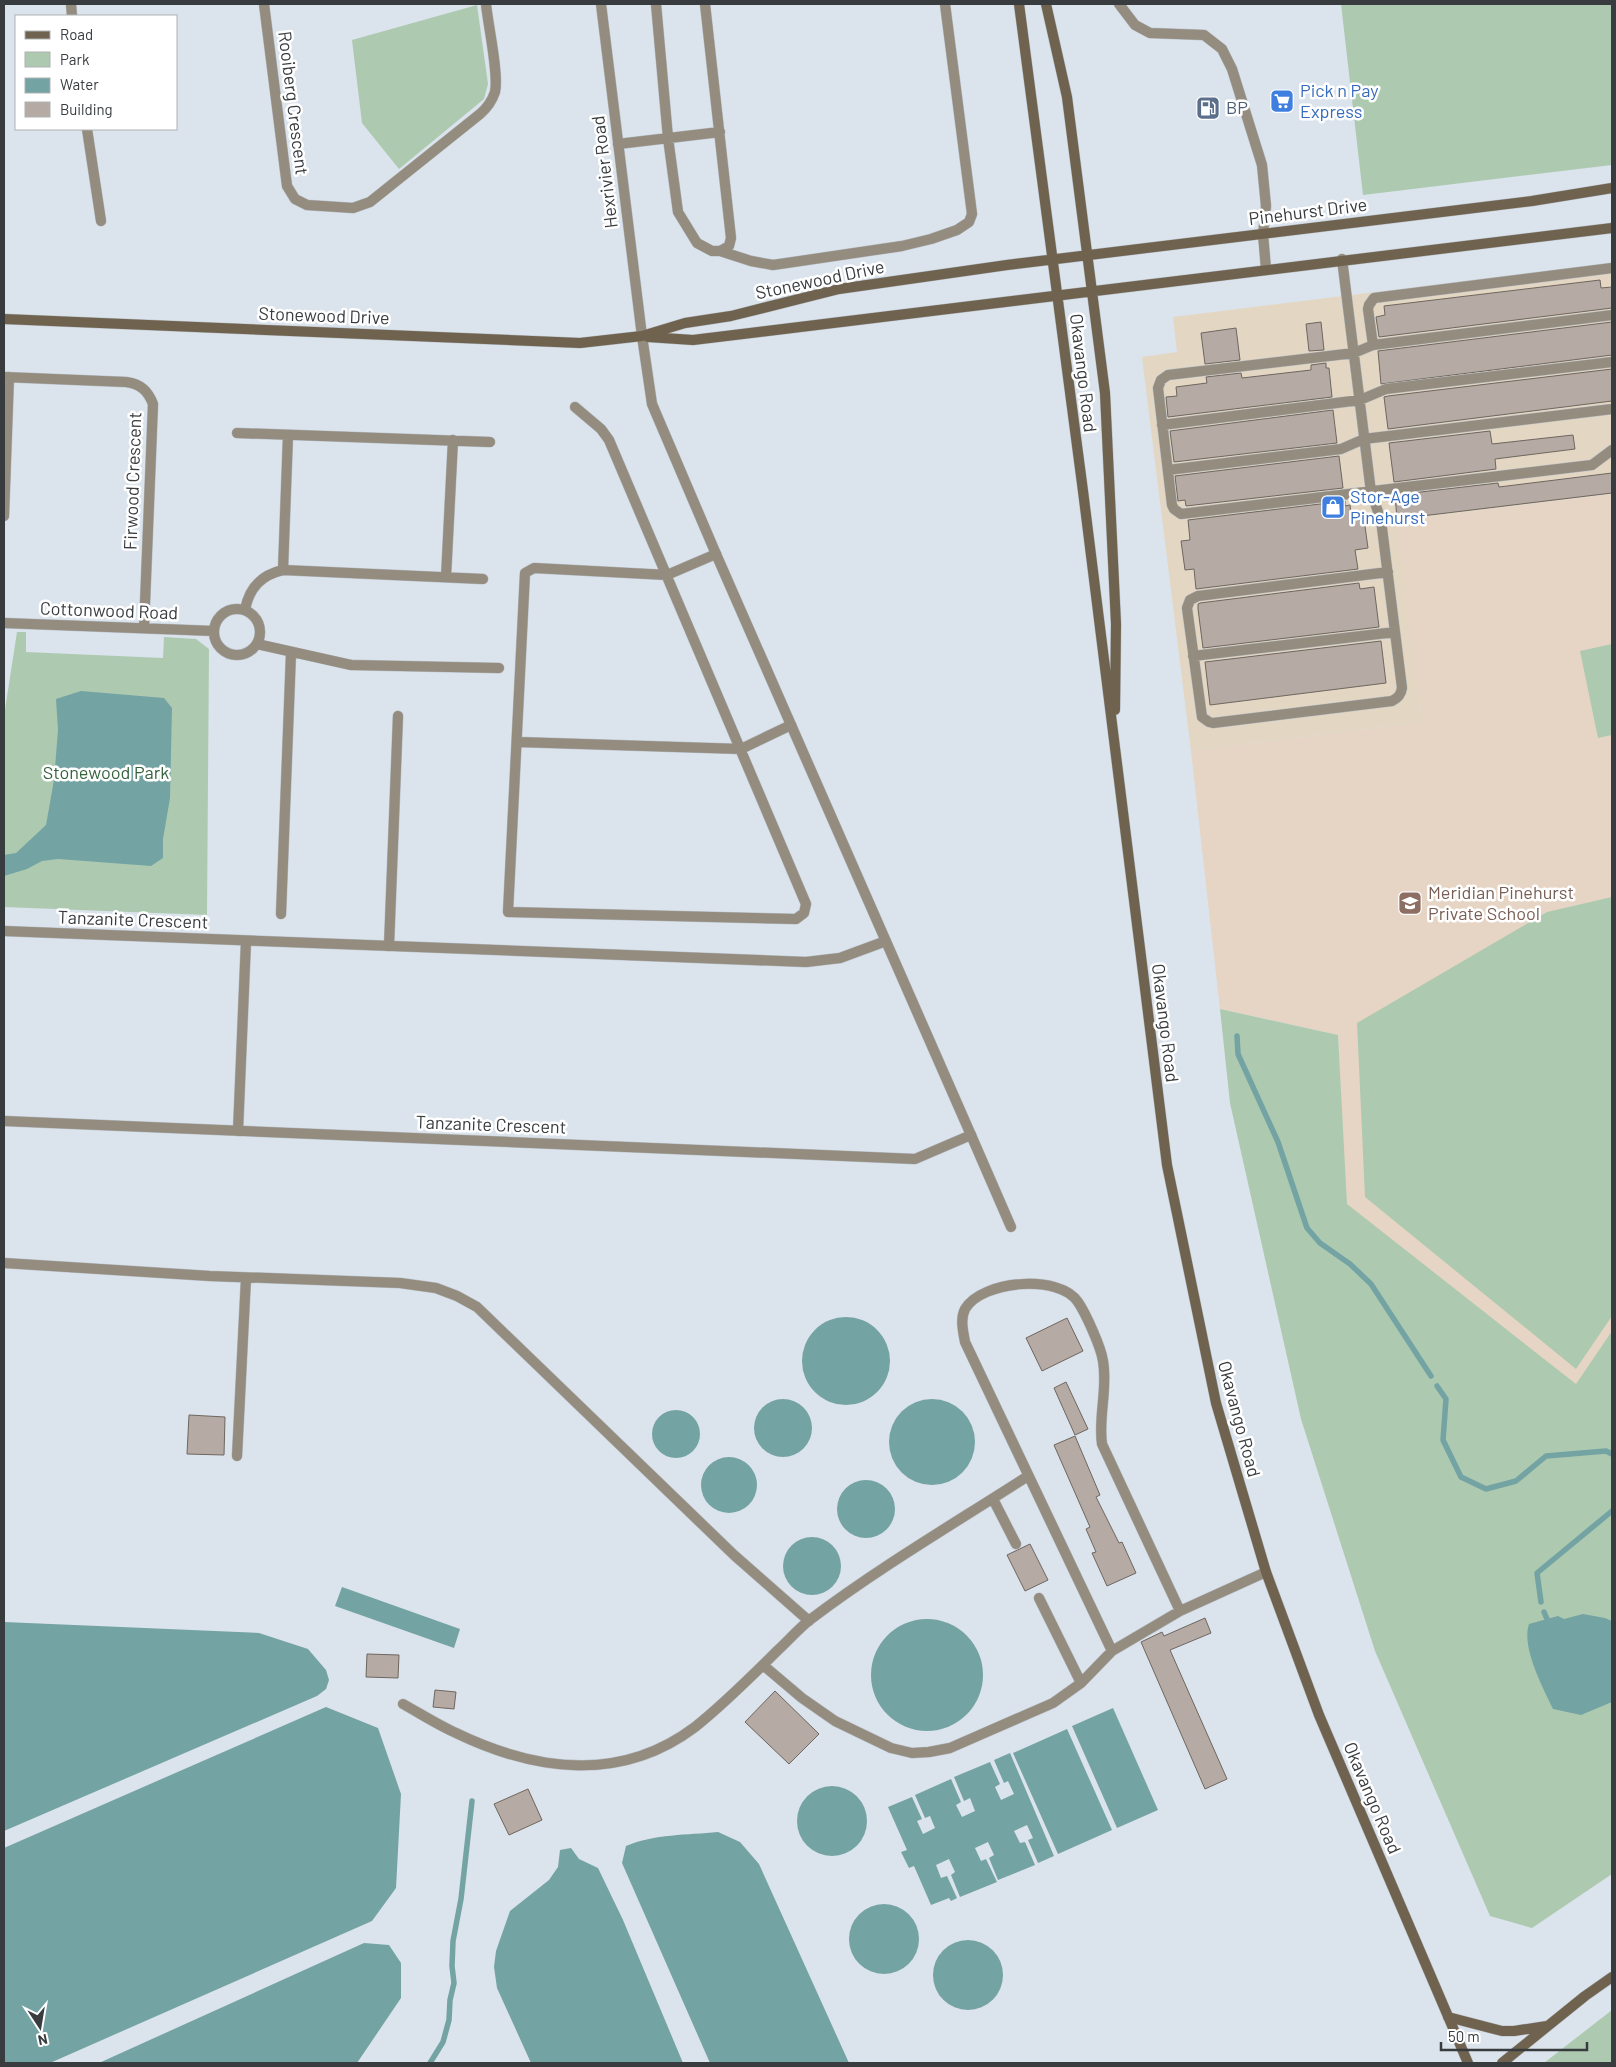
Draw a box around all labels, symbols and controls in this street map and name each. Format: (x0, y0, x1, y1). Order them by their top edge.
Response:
legend (15, 15, 178, 130)
text: Road (60, 25, 93, 43)
street label: Rooiberg Crescent (274, 30, 314, 176)
text: Park (60, 50, 90, 68)
text: Water (60, 75, 99, 93)
place label: Pick n Pay Express (1300, 79, 1379, 122)
supermarket icon: Pick n Pay Express (1269, 88, 1295, 114)
fuel station icon: BP (1195, 95, 1221, 121)
place label: BP (1226, 96, 1248, 118)
text: Building (60, 100, 113, 118)
street label: Hexrivier Road (586, 114, 622, 230)
street label: Pinehurst Drive (1247, 193, 1368, 229)
street label: Stonewood Drive (753, 255, 886, 303)
street label: Stonewood Drive (258, 302, 390, 328)
street label: Okavango Road (1066, 312, 1102, 433)
street label: Firwood Crescent (119, 412, 145, 550)
place label: Stor-Age Pinehurst (1350, 485, 1425, 528)
shop icon: Stor-Age Pinehurst (1320, 494, 1346, 520)
street label: Cottonwood Road (40, 597, 179, 623)
park label: Stonewood Park (43, 761, 169, 783)
place label: Meridian Pinehurst Private School (1428, 881, 1574, 924)
school or university icon: Meridian Pinehurst Private School (1397, 890, 1423, 916)
street label: Tanzanite Crescent (57, 905, 209, 933)
street label: Okavango Road (1148, 962, 1184, 1083)
street label: Tanzanite Crescent (415, 1110, 567, 1138)
street label: Okavango Road (1214, 1358, 1266, 1479)
street label: Okavango Road (1340, 1738, 1406, 1857)
north arrow (15, 2002, 65, 2052)
scale bar (1441, 2020, 1587, 2052)
text: 50 m (1448, 2027, 1480, 2045)
text: N (36, 2031, 49, 2049)

